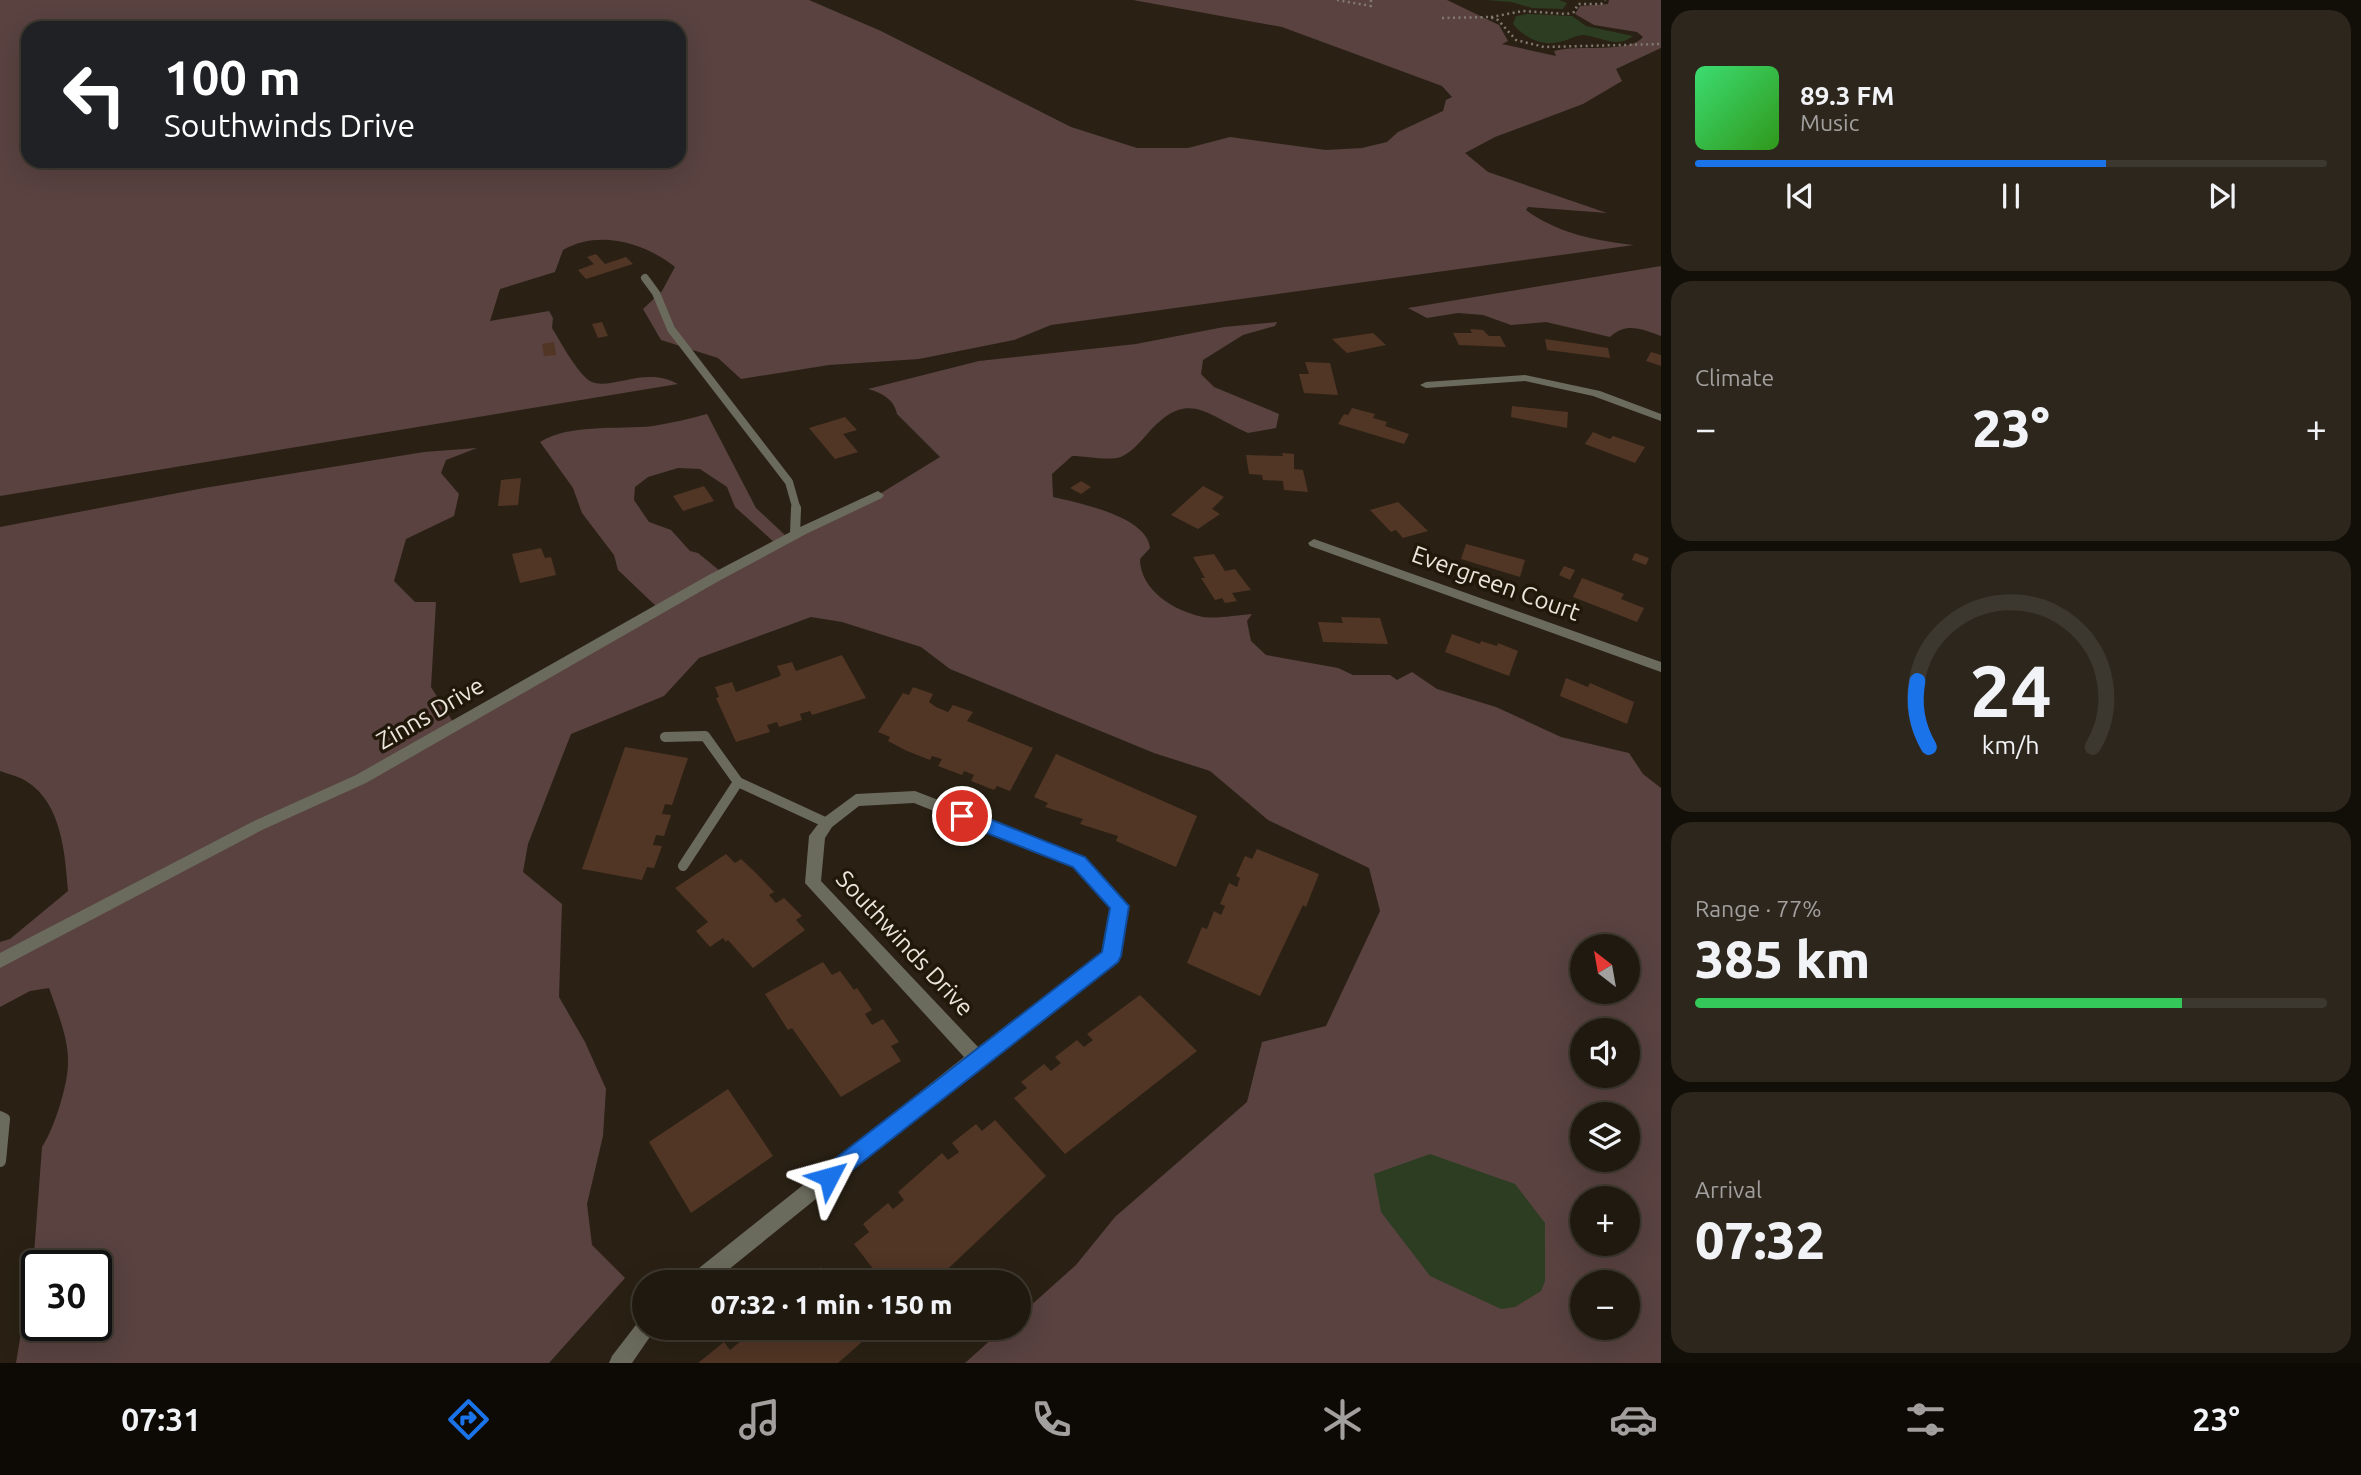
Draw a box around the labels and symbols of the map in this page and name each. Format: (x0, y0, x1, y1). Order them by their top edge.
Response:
street label: Evergreen Court (1408, 540, 1584, 626)
street label: Zinns Drive (371, 671, 489, 755)
pin (932, 786, 992, 846)
street label: Southwinds Drive (831, 865, 979, 1021)
north arrow (1570, 934, 1640, 1004)
position arrow (792, 1140, 866, 1214)
speed limit sign: 30 (21, 1250, 112, 1341)

